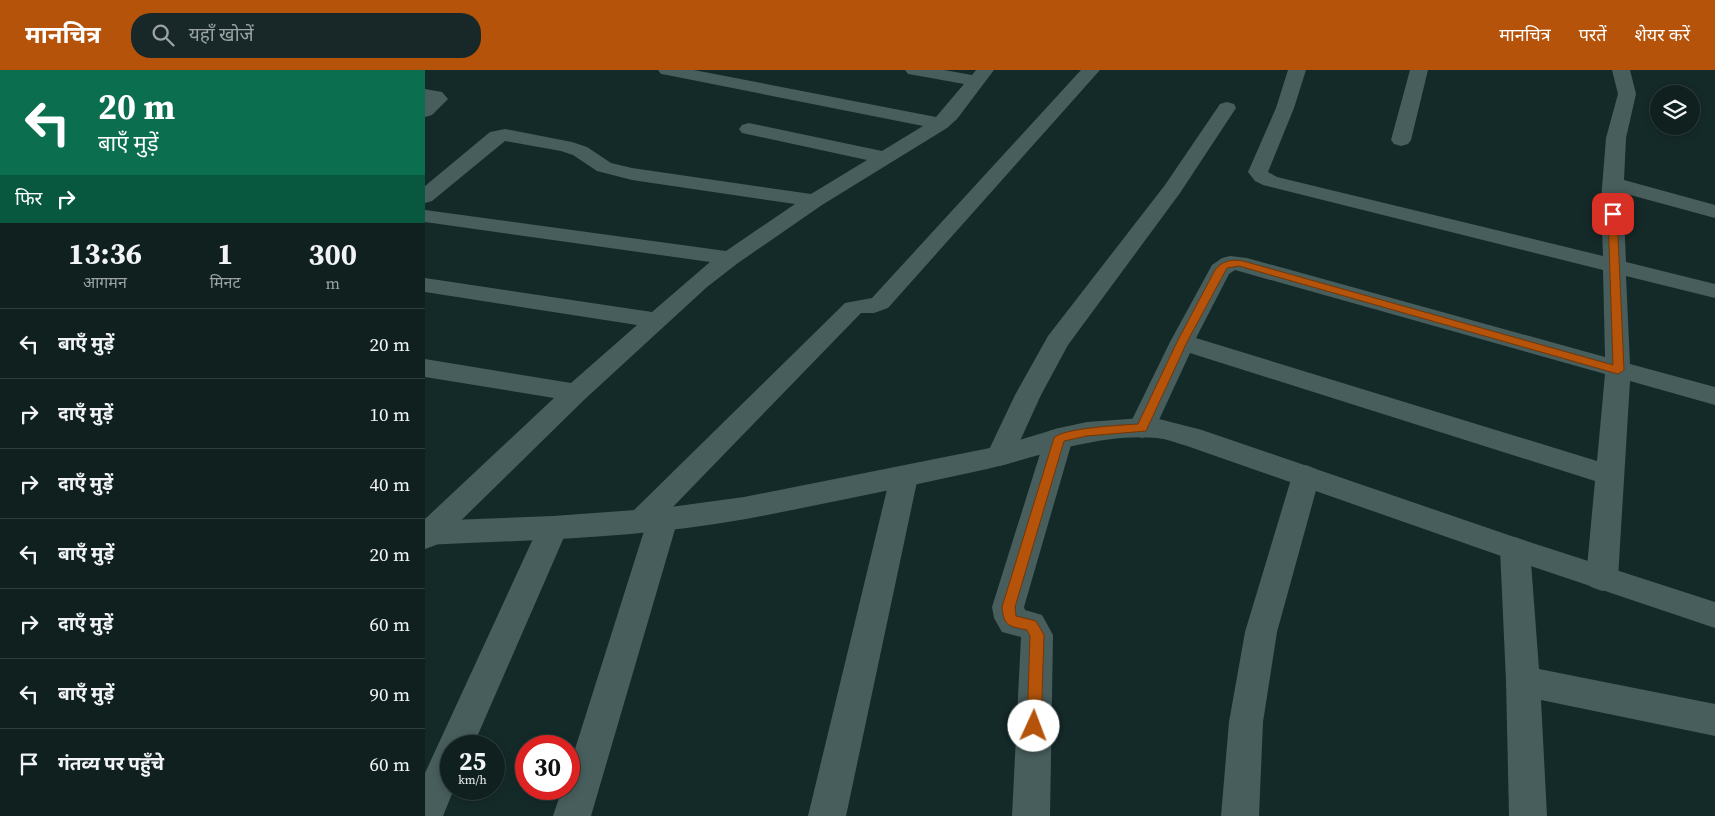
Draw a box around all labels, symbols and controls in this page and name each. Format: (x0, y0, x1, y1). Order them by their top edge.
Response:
search box (131, 13, 481, 58)
text: मानचित्र (25, 18, 101, 51)
icon: search (149, 21, 177, 49)
text: यहाँ खोजें (189, 21, 254, 47)
text: मानचित्र (1499, 22, 1551, 47)
text: परतें (1579, 22, 1607, 47)
text: शेयर करें (1635, 22, 1690, 47)
text: 20 m (98, 83, 175, 131)
map controls (1650, 85, 1700, 135)
button: layers (1650, 85, 1700, 135)
icon: left (15, 90, 80, 155)
text: बाएँ मुड़ें (98, 128, 158, 158)
text: फिर (15, 185, 42, 211)
icon: right (52, 185, 80, 213)
pin (1592, 193, 1634, 235)
icon: arrive (1599, 200, 1627, 228)
text: 13:36 (68, 233, 142, 274)
text: 1 (217, 233, 233, 274)
text: 300 (308, 234, 357, 275)
text: आगमन (83, 271, 127, 293)
text: मिनट (210, 271, 240, 293)
text: m (326, 272, 340, 294)
icon: left (15, 330, 43, 358)
text: बाएँ मुड़ें (58, 330, 114, 356)
text: 20 m (369, 331, 410, 357)
icon: right (15, 400, 43, 428)
text: दाएँ मुड़ें (58, 400, 113, 426)
text: 10 m (369, 401, 410, 427)
icon: right (15, 470, 43, 498)
text: दाएँ मुड़ें (58, 470, 113, 496)
text: 40 m (369, 471, 410, 497)
icon: left (15, 540, 43, 568)
text: बाएँ मुड़ें (58, 540, 114, 566)
text: 20 m (369, 541, 410, 567)
icon: right (15, 610, 43, 638)
text: दाएँ मुड़ें (58, 610, 113, 636)
text: 60 m (369, 611, 410, 637)
icon: left (15, 680, 43, 708)
text: बाएँ मुड़ें (58, 680, 114, 706)
text: 90 m (369, 681, 410, 707)
position arrow (1007, 699, 1059, 751)
speed limit sign: 30 (515, 735, 580, 800)
text: 25 (459, 744, 486, 778)
icon: arrive (15, 750, 43, 778)
text: गंतव्य पर पहुँचे (58, 750, 164, 776)
text: 60 m (369, 751, 410, 777)
text: km/h (458, 772, 487, 788)

